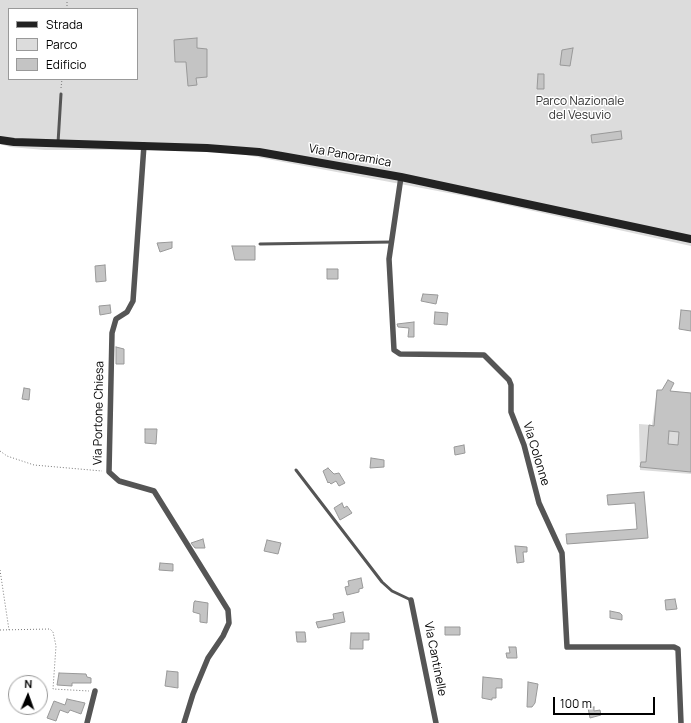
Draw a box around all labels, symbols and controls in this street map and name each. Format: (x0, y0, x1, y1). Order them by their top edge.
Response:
legend (8, 8, 138, 80)
text: Strada (46, 16, 83, 33)
text: Parco (46, 36, 77, 53)
text: Edificio (46, 56, 86, 73)
park label: Parco Nazionale del Vesuvio (536, 95, 624, 123)
street label: Via Panoramica (308, 142, 392, 170)
street label: Via Portone Chiesa (91, 361, 107, 465)
street label: Via Colonne (520, 420, 552, 488)
street label: Via Cantinelle (421, 621, 449, 697)
north arrow (8, 675, 48, 715)
text: N (24, 676, 33, 691)
scale bar (555, 689, 657, 715)
text: 100 m (560, 695, 592, 712)

